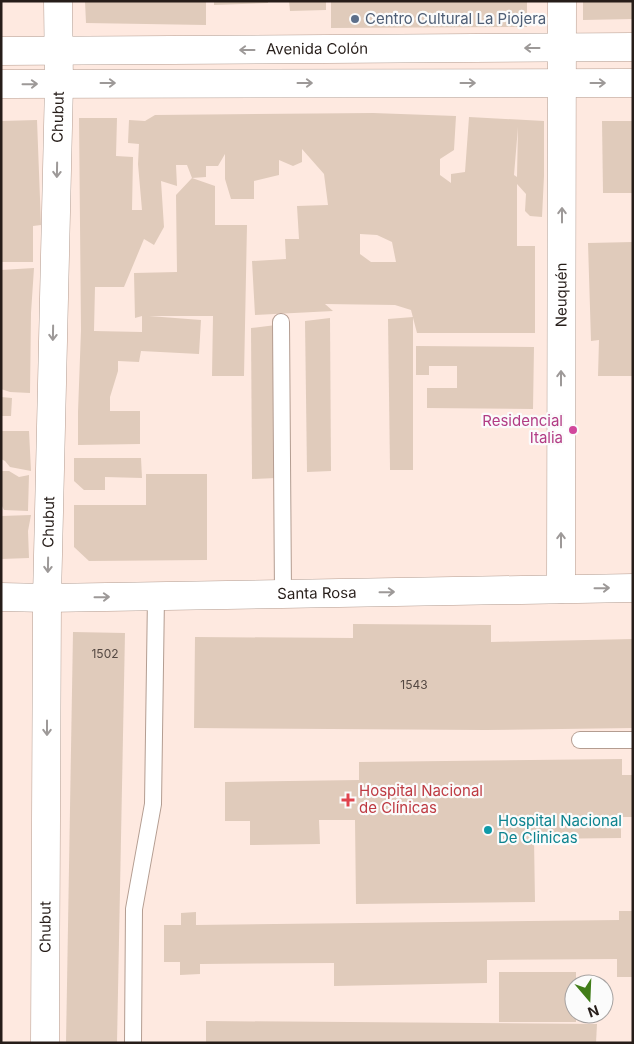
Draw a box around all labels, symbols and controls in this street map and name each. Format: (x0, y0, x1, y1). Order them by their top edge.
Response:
place label: Centro Cultural La Piojera (365, 9, 546, 28)
marker: Centro Cultural La Piojera (349, 13, 361, 25)
street label: Avenida Colón (266, 39, 368, 58)
one-way arrow (524, 43, 540, 53)
one-way arrow (239, 45, 255, 55)
one-way arrow (99, 78, 115, 88)
one-way arrow (296, 78, 313, 88)
one-way arrow (459, 78, 475, 88)
one-way arrow (589, 78, 605, 88)
one-way arrow (22, 79, 38, 89)
street label: Chubut (48, 91, 68, 143)
one-way arrow (52, 162, 62, 178)
one-way arrow (557, 208, 567, 224)
street label: Neuquén (551, 263, 571, 327)
one-way arrow (48, 324, 58, 340)
one-way arrow (556, 370, 566, 386)
place label: Residencial Italia (482, 411, 563, 447)
marker: Residencial Italia (567, 424, 579, 436)
street label: Chubut (38, 496, 58, 548)
one-way arrow (556, 533, 566, 549)
one-way arrow (43, 556, 53, 573)
street label: Santa Rosa (277, 583, 357, 603)
one-way arrow (594, 584, 610, 593)
one-way arrow (379, 587, 395, 597)
one-way arrow (94, 592, 110, 602)
house number: 1502 (91, 646, 119, 661)
house number: 1543 (400, 677, 428, 692)
one-way arrow (42, 719, 52, 735)
place label: Hospital Nacional de Clínicas (359, 781, 483, 817)
marker: Hospital Nacional de Clínicas (341, 793, 355, 807)
place label: Hospital Nacional De Clinicas (498, 811, 622, 847)
marker: Hospital Nacional De Clinicas (482, 824, 494, 836)
street label: Chubut (35, 901, 55, 953)
north arrow (564, 974, 614, 1024)
text: N (586, 1002, 601, 1022)

